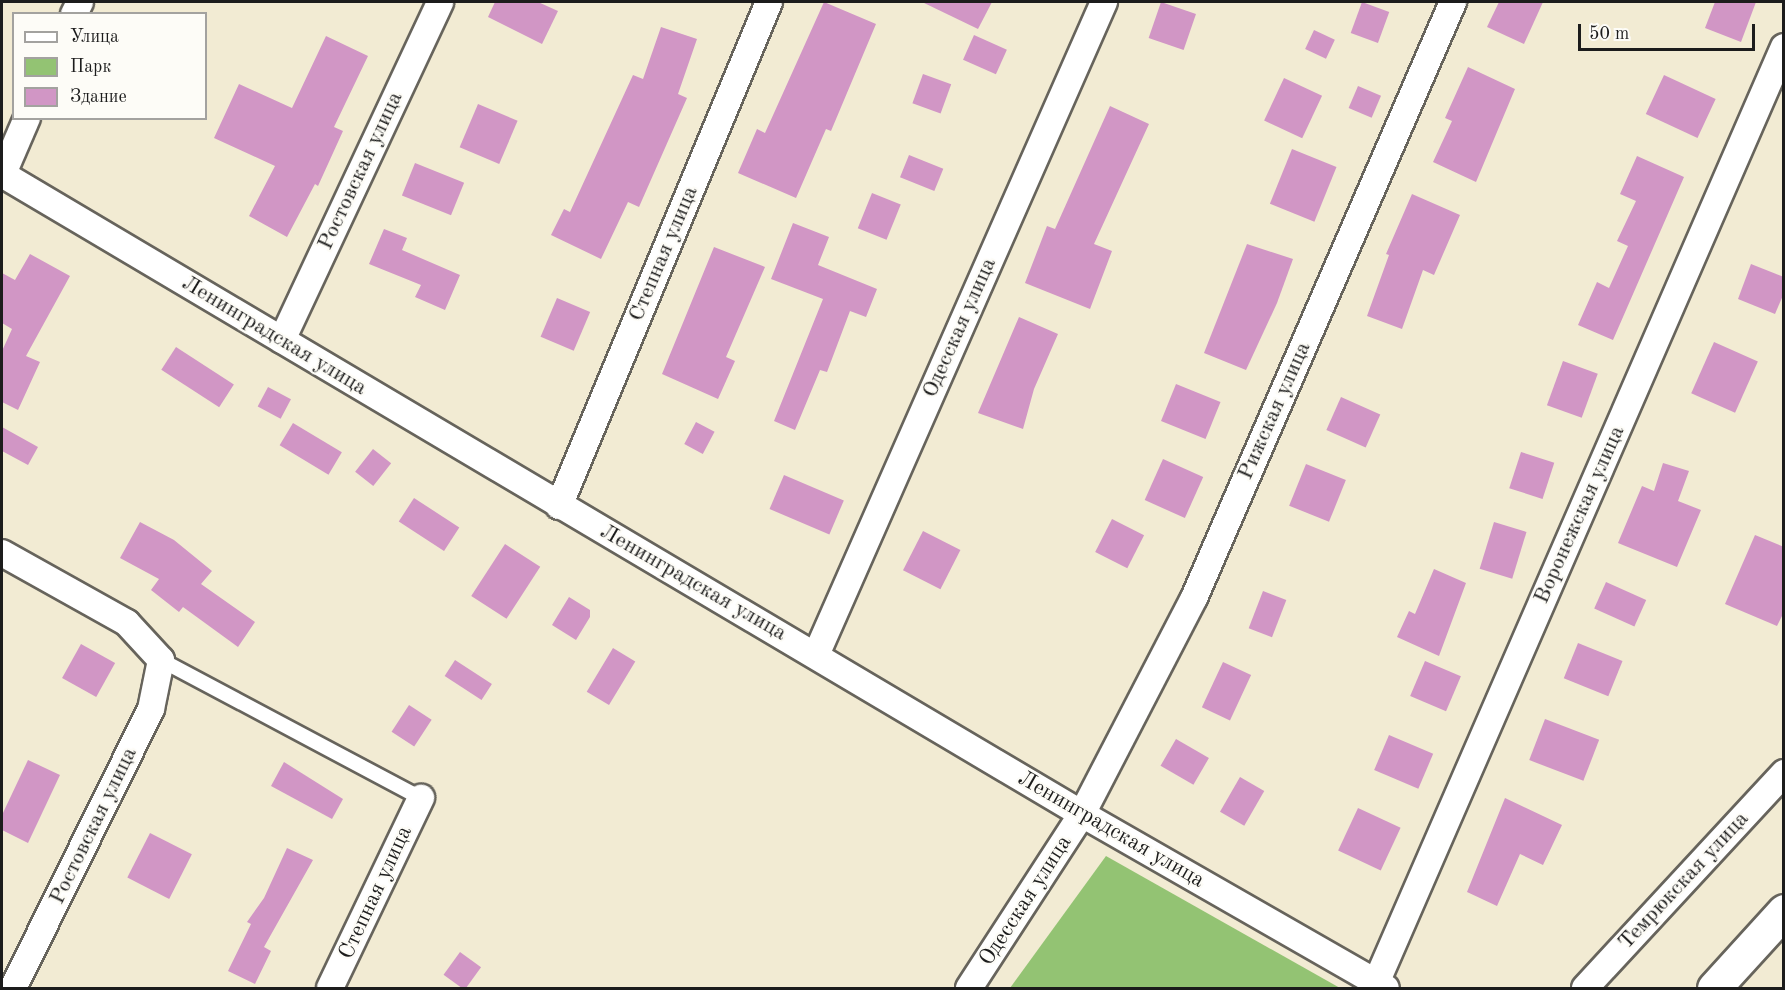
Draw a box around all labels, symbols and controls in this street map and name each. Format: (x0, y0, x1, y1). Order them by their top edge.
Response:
legend (12, 12, 207, 120)
scale bar (1581, 12, 1758, 50)
text: 50 m (1589, 25, 1629, 43)
text: Улица (70, 28, 119, 46)
text: Парк (70, 58, 111, 76)
text: Здание (70, 88, 127, 106)
street label: Ростовская улица (313, 88, 409, 254)
street label: Степная улица (624, 183, 704, 325)
street label: Одесская улица (917, 254, 1003, 402)
street label: Ленинградская улица (177, 270, 371, 402)
street label: Рижская улица (1233, 338, 1317, 484)
street label: Воронежская улица (1529, 422, 1631, 608)
street label: Ленинградская улица (595, 519, 791, 647)
street label: Ростовская улица (45, 743, 143, 909)
street label: Ленинградская улица (1013, 766, 1209, 894)
street label: Темрюкская улица (1613, 806, 1755, 956)
street label: Степная улица (334, 822, 418, 964)
street label: Одесская улица (974, 831, 1078, 971)

